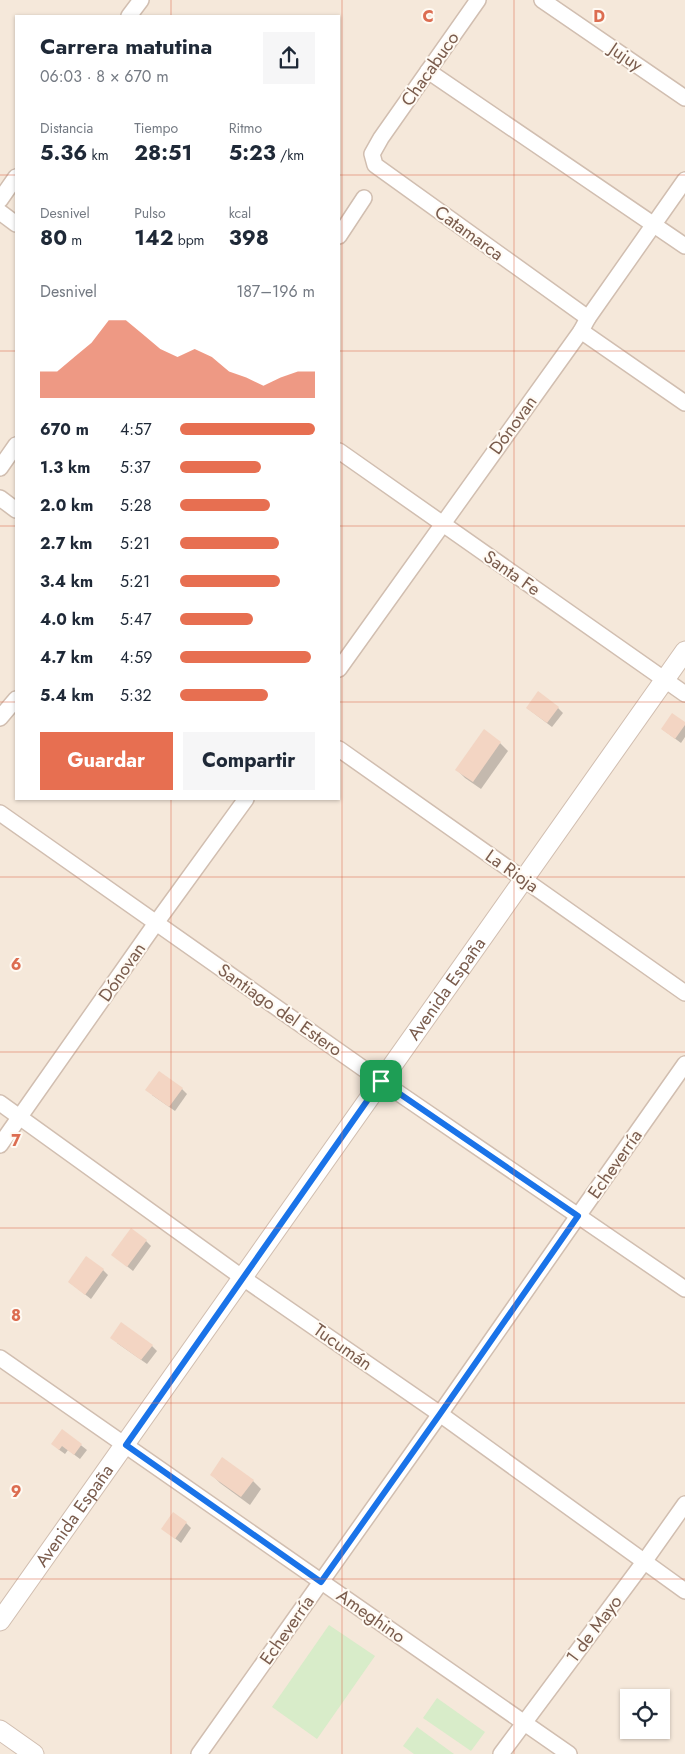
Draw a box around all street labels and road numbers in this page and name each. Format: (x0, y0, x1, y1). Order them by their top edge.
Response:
street label: Chacabuco (395, 26, 465, 112)
street label: Jujuy (602, 35, 648, 78)
street label: Catamarca (429, 199, 509, 267)
street label: Dónovan (483, 390, 543, 460)
street label: Santa Fe (478, 544, 546, 602)
street label: La Rioja (480, 843, 544, 899)
street label: Avenida España (401, 932, 492, 1046)
street label: Dónovan (92, 937, 152, 1007)
street label: Santiago del Estero (212, 957, 348, 1063)
street label: Echeverría (582, 1124, 648, 1204)
street label: Tucumán (308, 1317, 378, 1377)
street label: Avenida España (29, 1459, 120, 1572)
street label: Ameghino (331, 1583, 411, 1649)
street label: 1 de Mayo (560, 1589, 628, 1668)
street label: Echeverría (254, 1590, 320, 1670)

